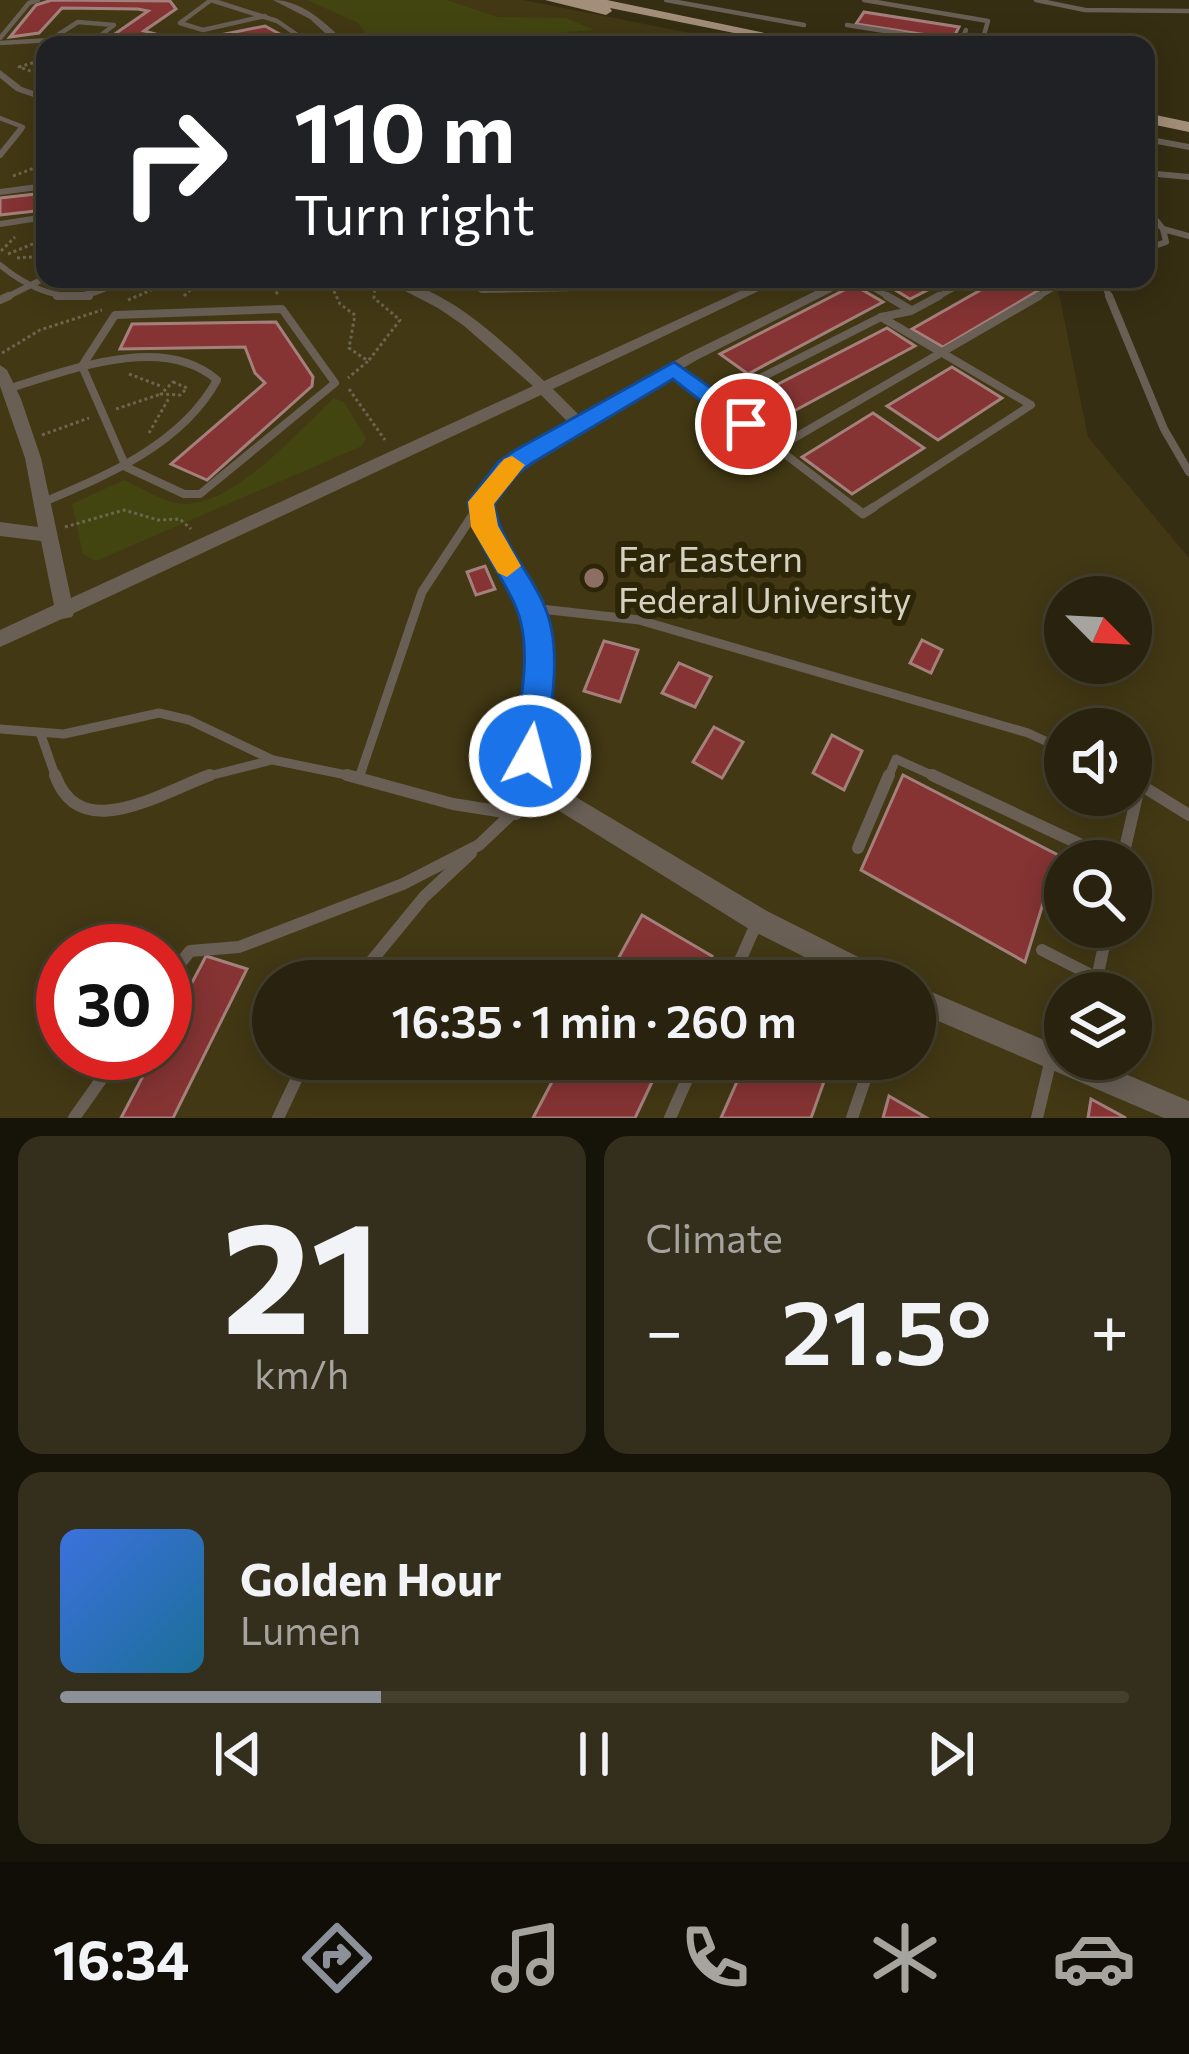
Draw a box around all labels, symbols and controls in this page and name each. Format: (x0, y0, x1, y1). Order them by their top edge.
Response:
text: 110 m (294, 78, 515, 180)
icon: right (96, 84, 252, 240)
text: Turn right (294, 180, 535, 246)
pin (695, 373, 797, 475)
icon: arrive (713, 391, 779, 457)
place label: Far Eastern Federal University (618, 535, 911, 620)
marker: Far Eastern Federal University (581, 565, 607, 591)
north arrow (1044, 576, 1152, 684)
map controls (1044, 576, 1152, 1080)
position arrow (467, 693, 593, 819)
button: sound (1044, 708, 1152, 816)
button: search (1044, 840, 1152, 948)
speed limit sign: 30 (36, 924, 192, 1080)
button: layers (1044, 972, 1152, 1080)
text: 16:35 · 1 min · 260 m (392, 992, 796, 1047)
text: 21 (222, 1175, 381, 1366)
text: Climate (646, 1213, 783, 1261)
text: 21.5° (781, 1273, 992, 1384)
text: − (646, 1288, 683, 1369)
text: + (1090, 1288, 1129, 1369)
text: km/h (254, 1349, 349, 1397)
text: Golden Hour (240, 1550, 501, 1605)
text: Lumen (240, 1605, 361, 1653)
icon: previous (205, 1721, 271, 1787)
icon: pause (561, 1721, 627, 1787)
icon: next (918, 1721, 984, 1787)
icon: directions (295, 1916, 379, 2000)
icon: music (484, 1916, 568, 2000)
icon: phone (673, 1916, 757, 2000)
icon: climate (863, 1916, 947, 2000)
icon: car (1052, 1916, 1136, 2000)
text: 16:34 (53, 1925, 189, 1991)

